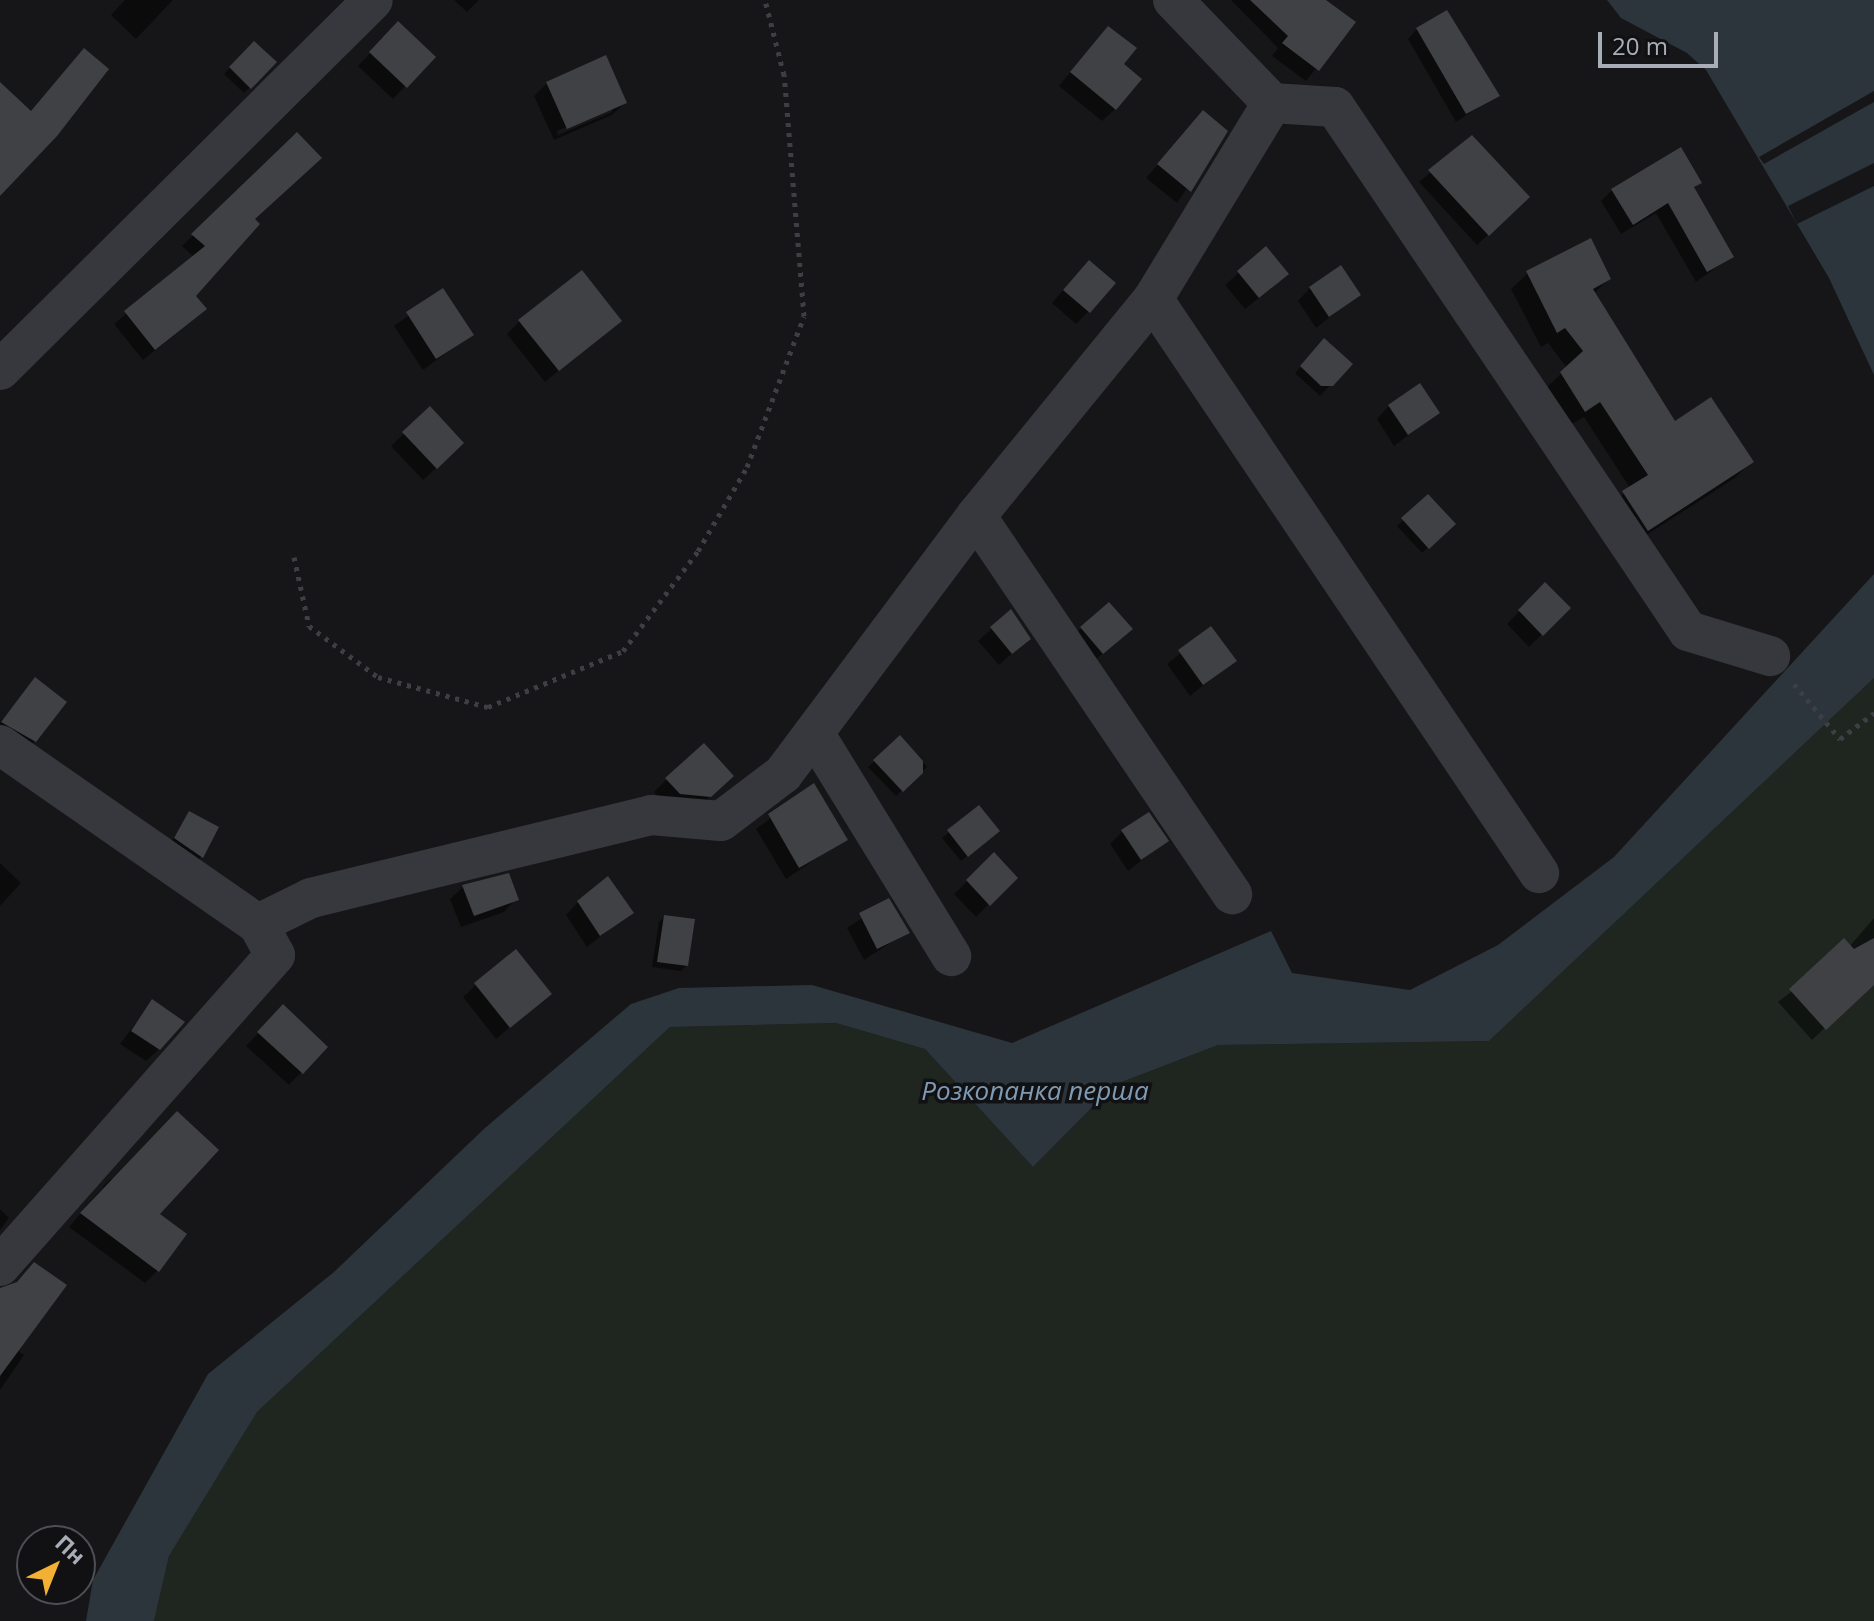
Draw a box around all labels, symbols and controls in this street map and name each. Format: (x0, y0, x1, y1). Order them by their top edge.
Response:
scale bar (1602, 16, 1722, 66)
text: 20 m (1612, 29, 1668, 62)
water label: Розкопанка перша (921, 1075, 1149, 1107)
north arrow (16, 1525, 96, 1605)
text: Пн (49, 1527, 93, 1570)

